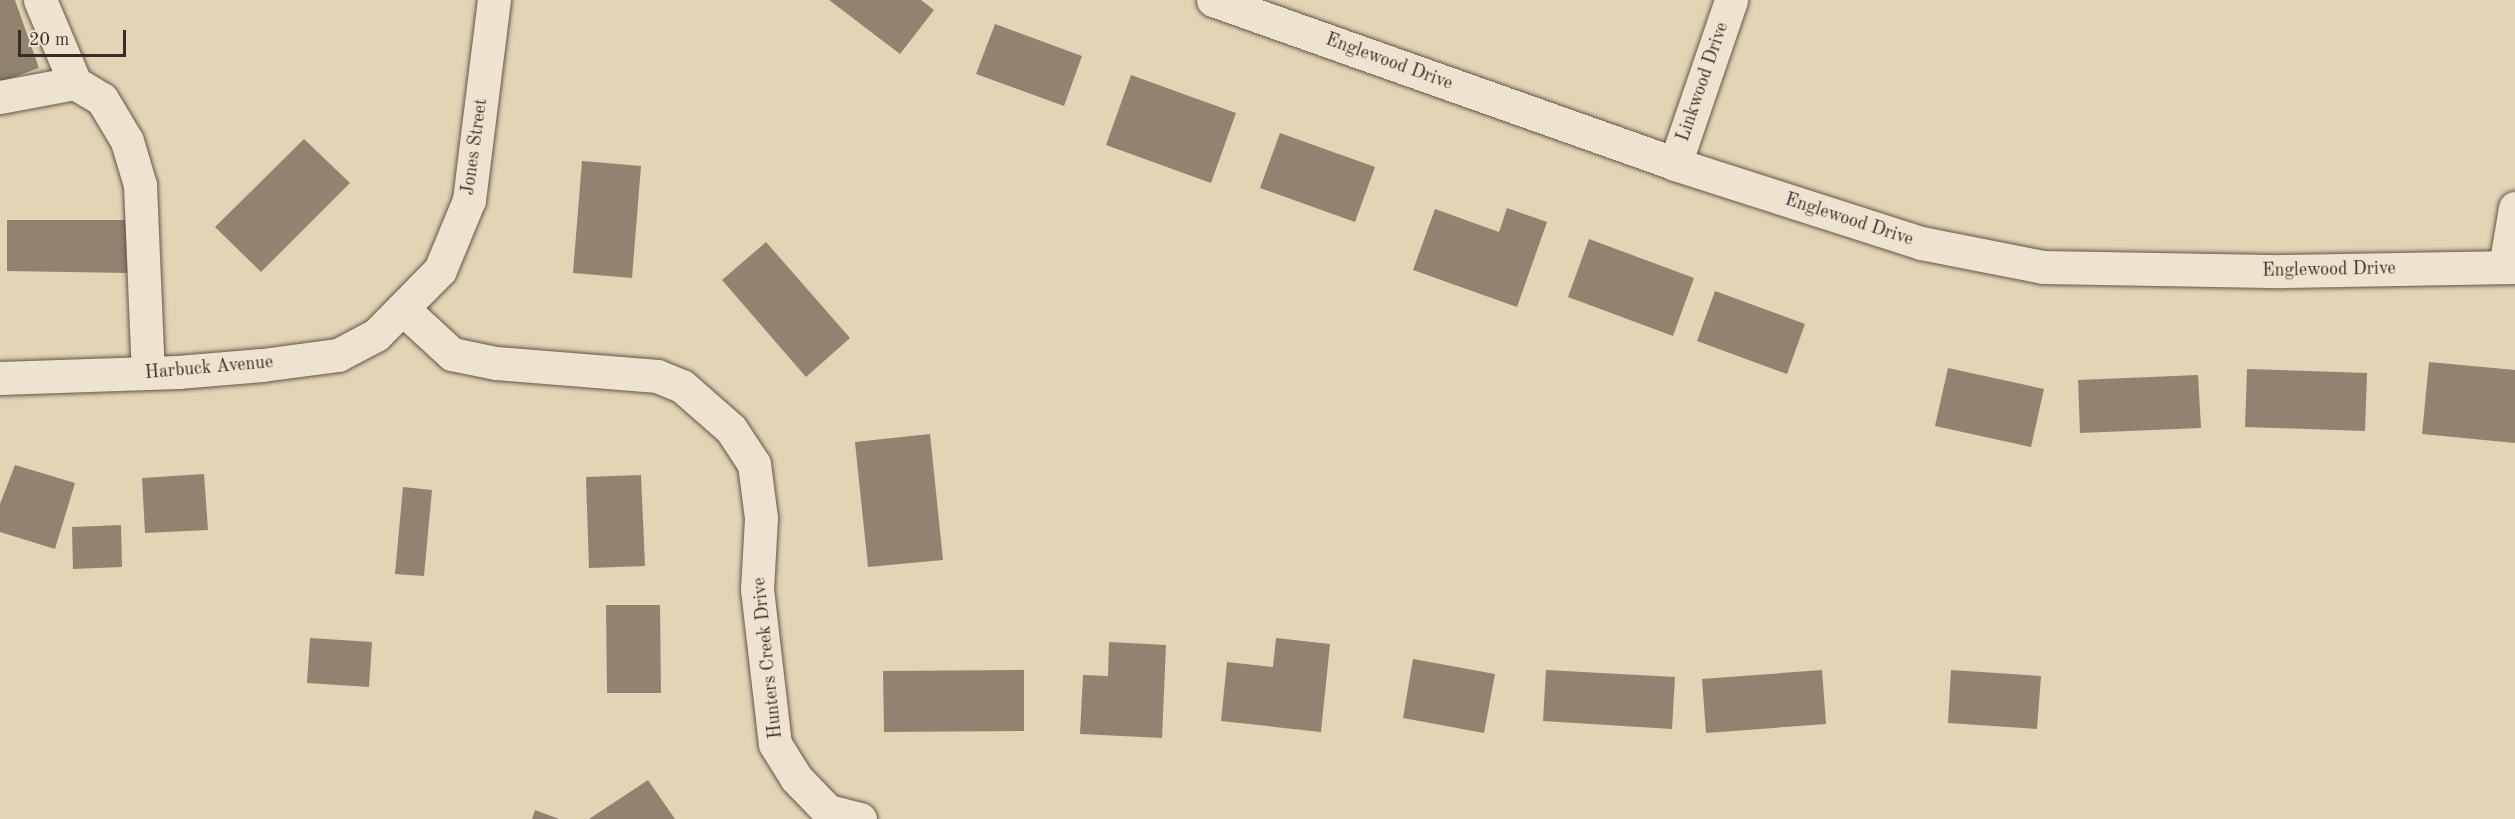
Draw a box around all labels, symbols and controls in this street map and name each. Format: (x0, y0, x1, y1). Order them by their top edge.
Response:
scale bar (21, 18, 129, 56)
street label: Linkwood Drive (1673, 20, 1733, 144)
street label: Englewood Drive (1323, 29, 1455, 95)
text: 20 m (29, 31, 69, 49)
street label: Jones Street (458, 97, 492, 197)
street label: Englewood Drive (1782, 189, 1916, 251)
street label: Englewood Drive (2262, 258, 2396, 282)
street label: Harbuck Avenue (144, 352, 274, 384)
street label: Hunters Creek Drive (749, 576, 787, 740)

